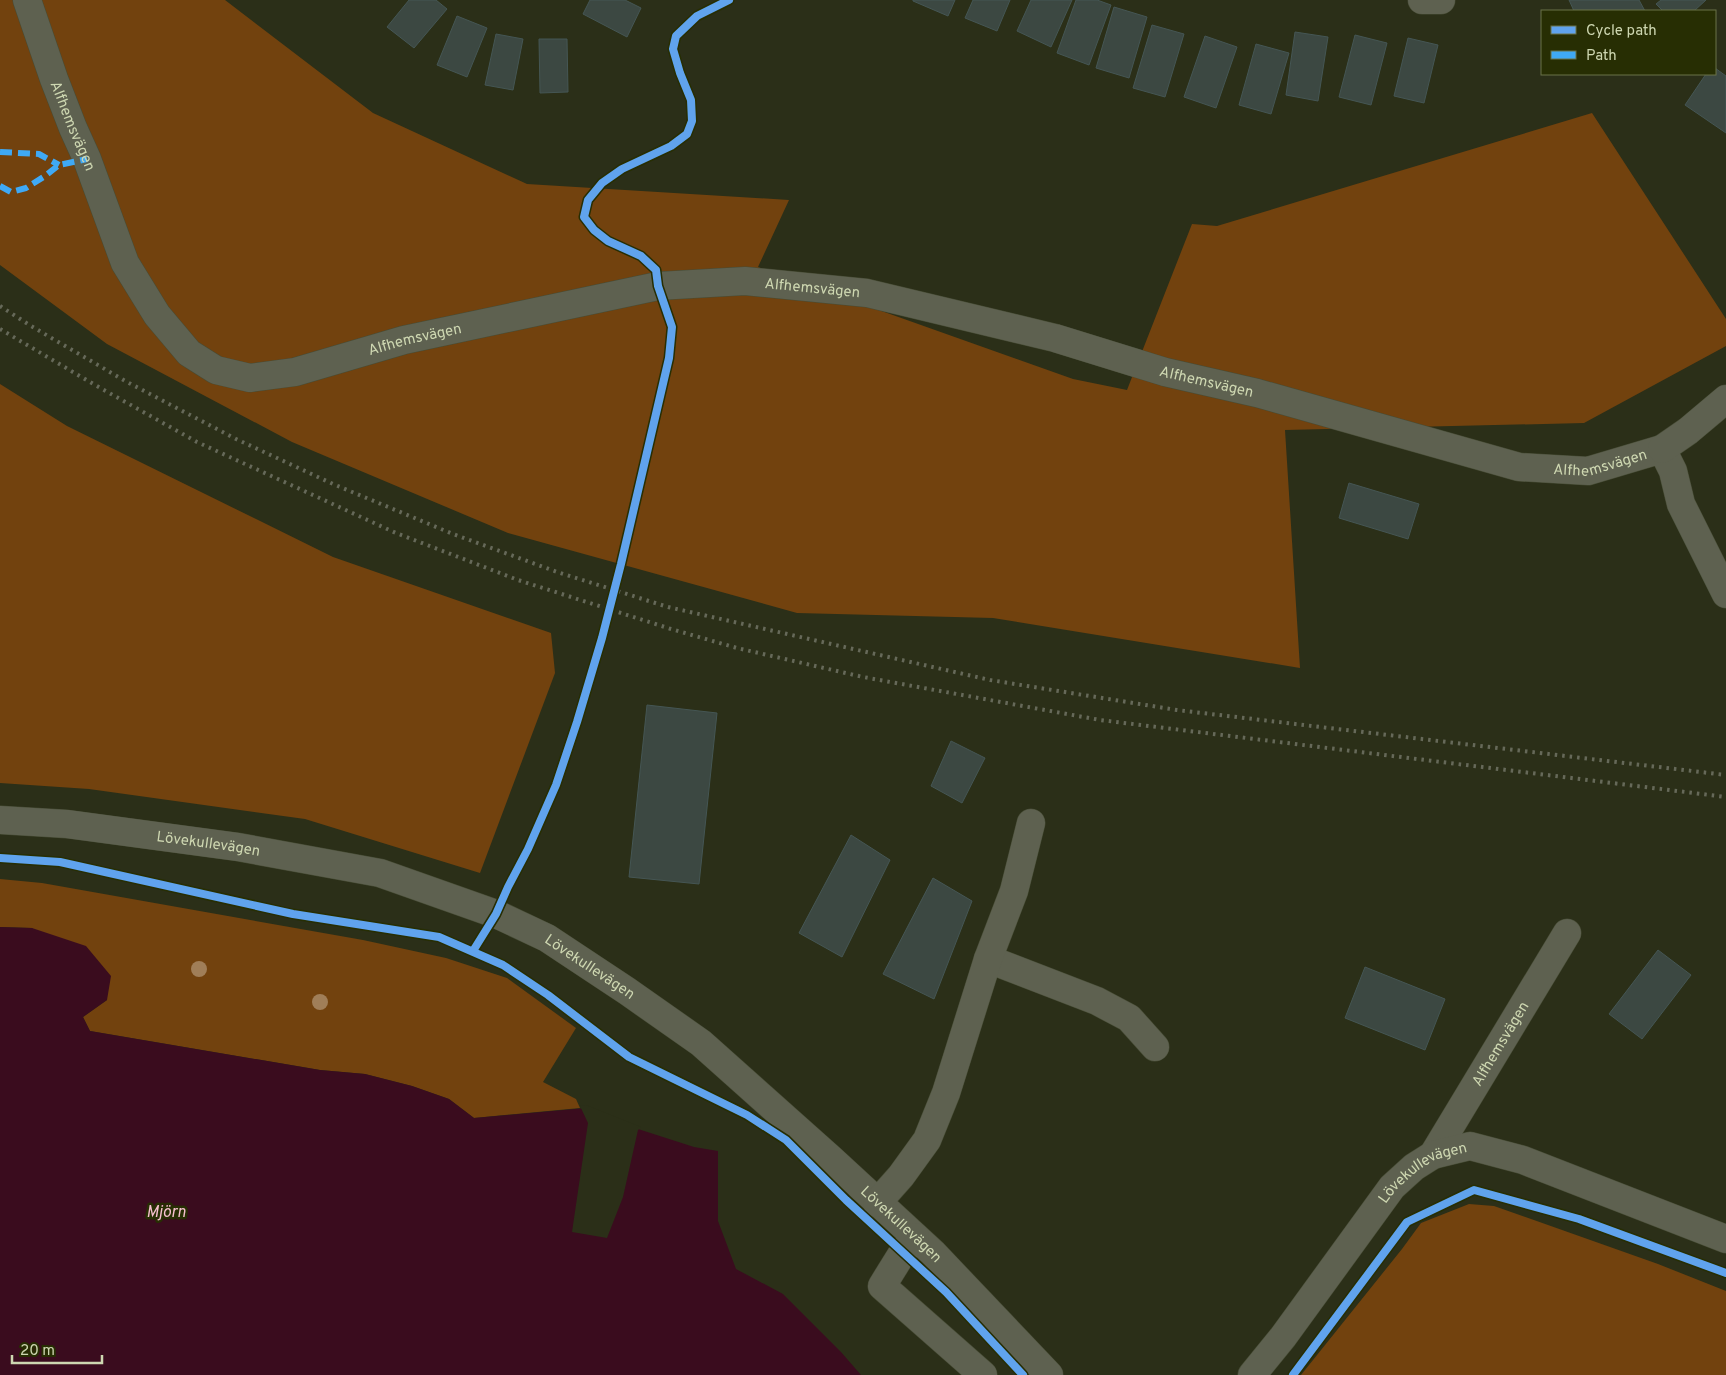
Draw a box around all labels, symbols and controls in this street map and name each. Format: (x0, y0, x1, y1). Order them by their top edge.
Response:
legend (1541, 10, 1716, 75)
text: Cycle path (1586, 22, 1657, 41)
text: Path (1586, 47, 1617, 66)
street label: Alfhemsvägen (45, 79, 99, 174)
street label: Alfhemsvägen (764, 275, 861, 303)
street label: Alfhemsvägen (366, 320, 464, 361)
street label: Alfhemsvägen (1157, 363, 1255, 403)
street label: Alfhemsvägen (1553, 446, 1650, 482)
street label: Lövekullevägen (155, 828, 262, 862)
street label: Lövekullevägen (540, 931, 638, 1005)
street label: Alfhemsvägen (1469, 999, 1534, 1090)
street label: Lövekullevägen (1375, 1139, 1469, 1208)
street label: Lövekullevägen (856, 1183, 945, 1267)
water label: Mjörn (146, 1203, 186, 1223)
scale bar (12, 1332, 102, 1364)
text: 20 m (20, 1342, 55, 1361)

